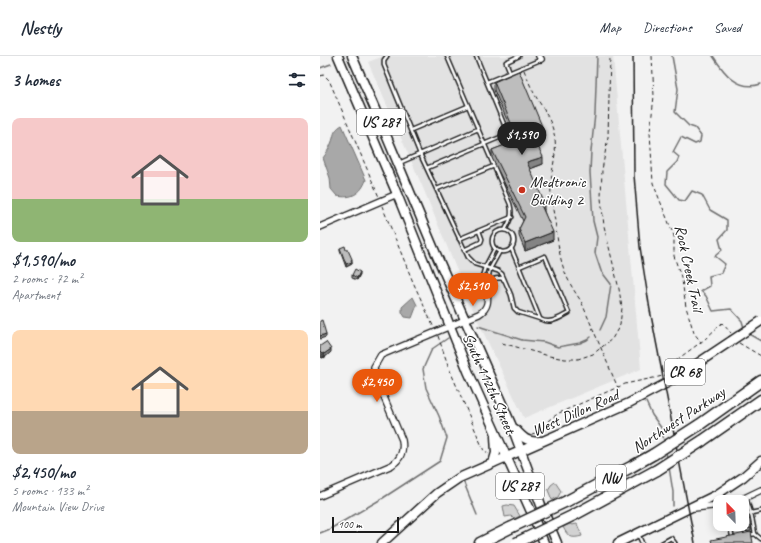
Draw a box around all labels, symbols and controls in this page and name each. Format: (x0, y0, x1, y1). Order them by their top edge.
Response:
text: Nestly (20, 16, 61, 40)
text: Map (600, 19, 621, 36)
text: Directions (643, 19, 692, 36)
text: Saved (714, 19, 741, 36)
icon: filters (286, 69, 308, 91)
text: 3 homes (12, 70, 60, 91)
road number: US 287 (357, 109, 405, 135)
pin: $1,590 (489, 122, 555, 156)
text: $1,590 (506, 127, 538, 143)
icon: home (124, 144, 196, 216)
place label: Medtronic Building 2 (530, 172, 587, 210)
marker: Medtronic Building 2 (517, 185, 527, 195)
street label: Rock Creek Trail (670, 223, 709, 316)
text: $1,590/mo (12, 250, 75, 271)
text: 2 rooms · 72 m² (12, 271, 82, 287)
pin: $2,510 (440, 273, 506, 307)
text: $2,510 (457, 278, 489, 294)
text: Apartment (12, 287, 60, 303)
street label: South 112th Street (458, 330, 521, 438)
icon: home (124, 356, 196, 428)
road number: CR 68 (665, 359, 705, 385)
pin: $2,450 (344, 369, 410, 403)
text: $2,450 (361, 374, 393, 390)
street label: Northwest Parkway (628, 381, 730, 457)
street label: West Dillon Road (529, 384, 624, 441)
text: $2,450/mo (12, 462, 75, 483)
road number: NW (596, 465, 626, 491)
road number: US 287 (496, 473, 544, 499)
text: 5 rooms · 133 m² (12, 483, 88, 499)
north arrow (713, 495, 749, 531)
map controls (713, 495, 749, 531)
text: Mountain View Drive (12, 499, 104, 515)
scale bar (332, 515, 399, 534)
text: 100 m (338, 517, 362, 531)

